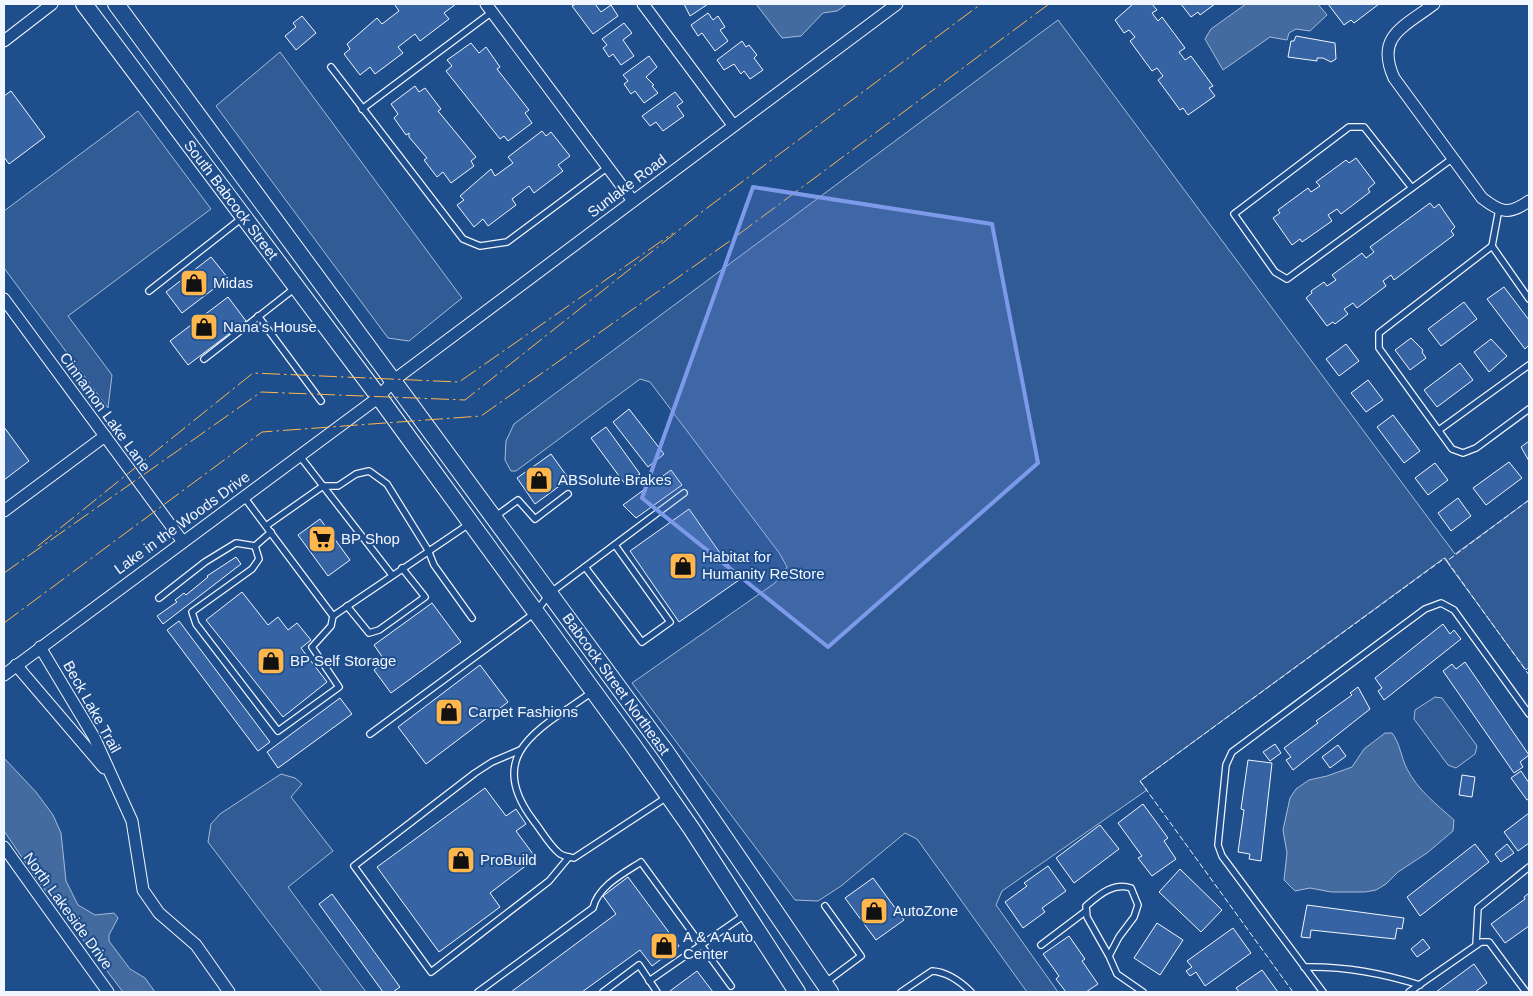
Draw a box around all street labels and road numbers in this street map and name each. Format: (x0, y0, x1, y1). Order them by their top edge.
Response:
street label: South Babcock Street (181, 137, 282, 263)
street label: Sunlake Road (584, 150, 669, 221)
street label: Cinnamon Lake Lane (57, 349, 154, 474)
street label: Lake in the Woods Drive (111, 468, 253, 577)
street label: Babcock Street Northeast (559, 610, 674, 759)
street label: Beck Lake Trail (60, 658, 125, 756)
street label: North Lakeside Drive (20, 849, 116, 972)

